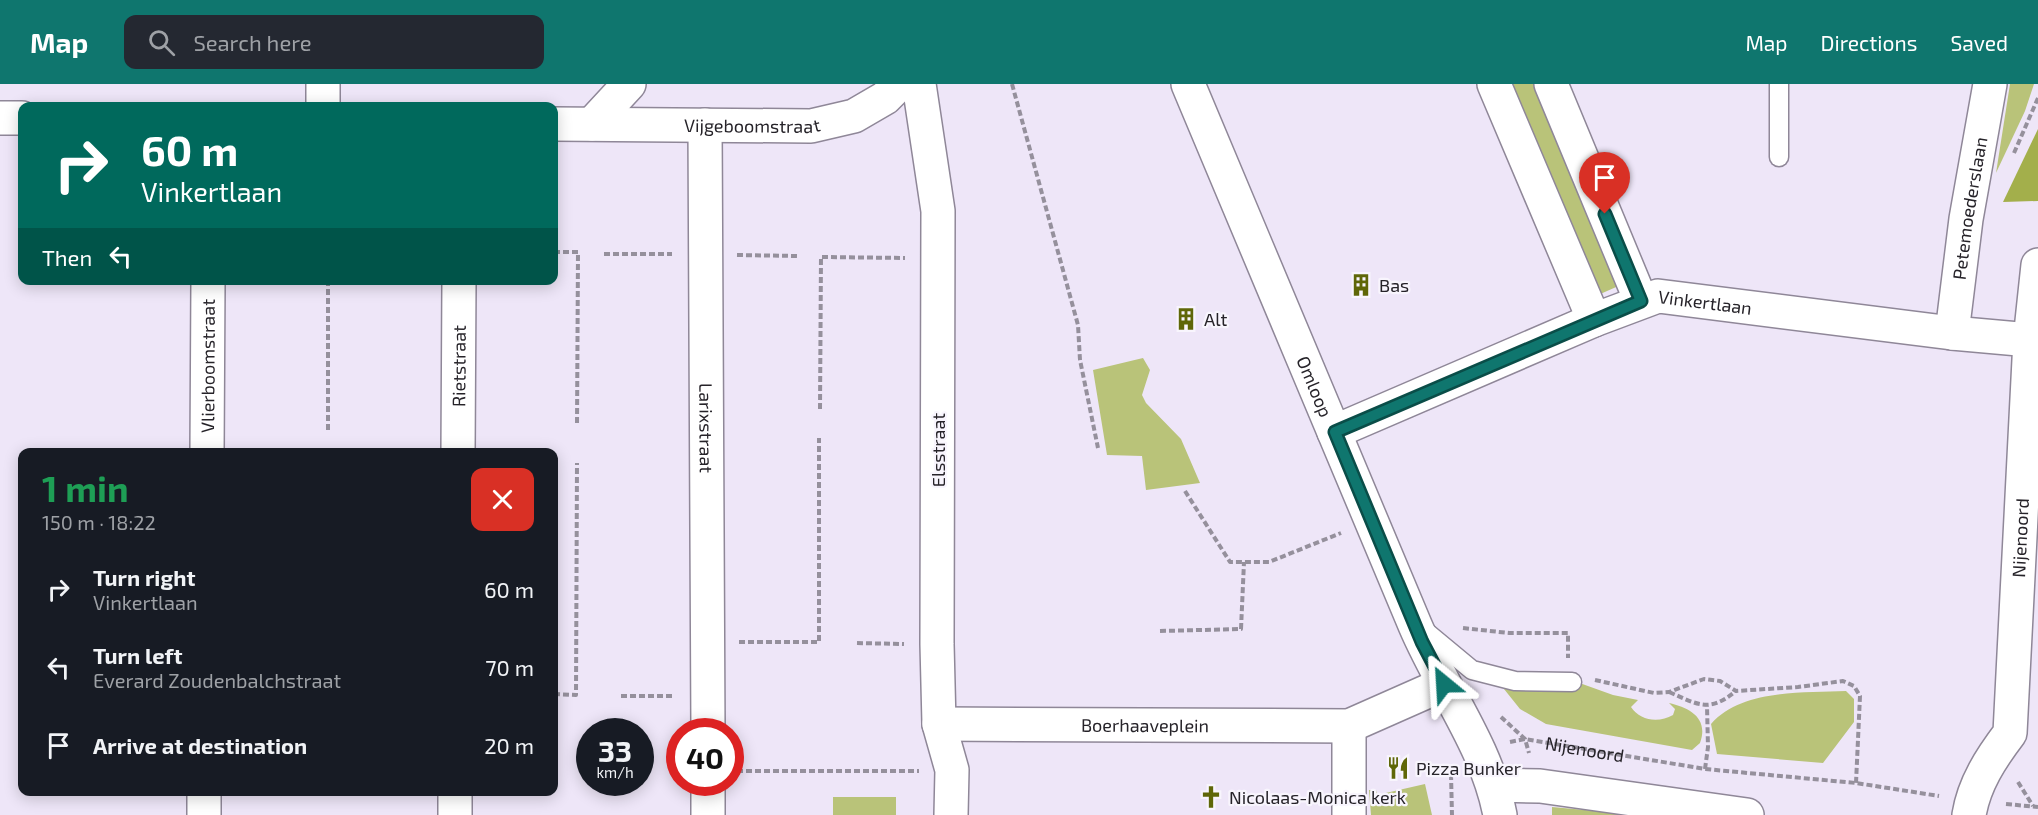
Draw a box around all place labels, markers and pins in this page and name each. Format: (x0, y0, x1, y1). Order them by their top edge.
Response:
pin (1579, 152, 1630, 214)
building icon: Bas (1348, 272, 1374, 298)
place label: Bas (1379, 274, 1409, 296)
building icon: Alt (1173, 306, 1199, 332)
place label: Alt (1204, 308, 1227, 330)
restaurant icon: Pizza Bunker (1385, 755, 1411, 781)
place label: Pizza Bunker (1416, 757, 1521, 779)
church icon: Nicolaas-Monica kerk (1198, 784, 1224, 810)
place label: Nicolaas-Monica kerk (1229, 786, 1406, 808)

